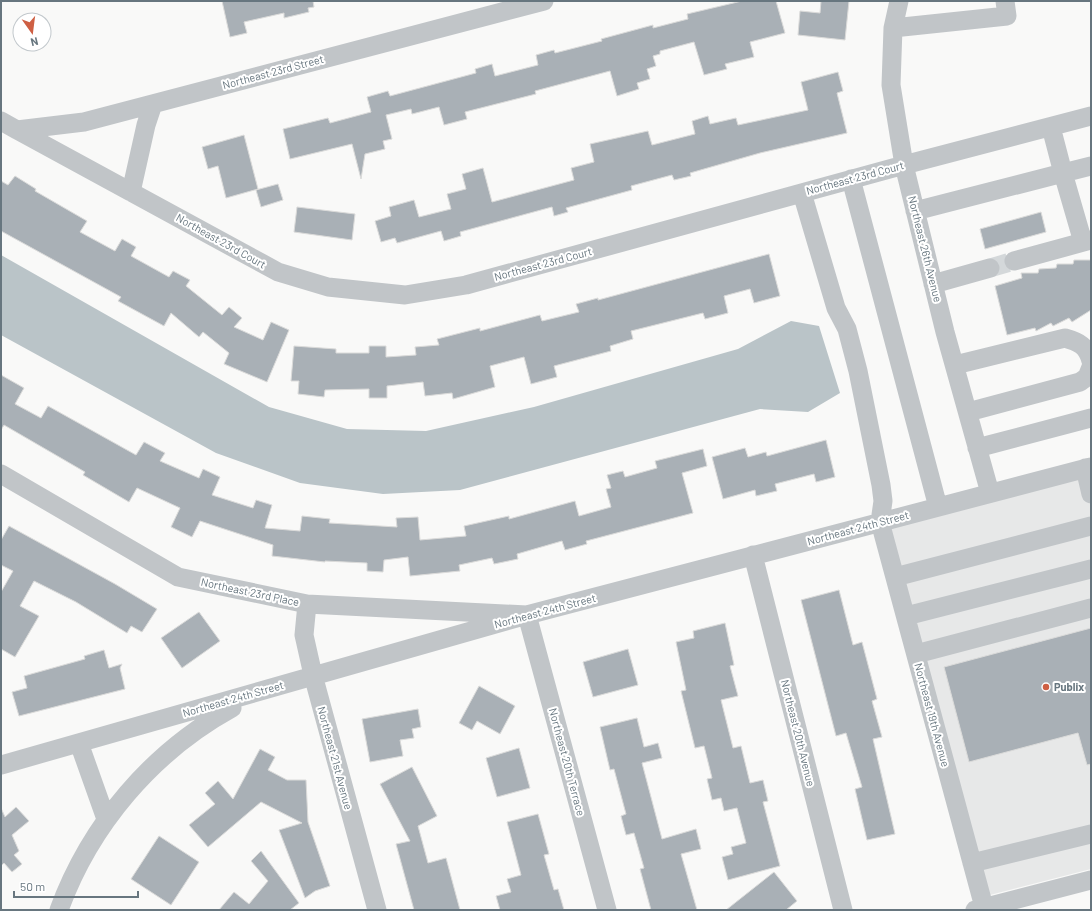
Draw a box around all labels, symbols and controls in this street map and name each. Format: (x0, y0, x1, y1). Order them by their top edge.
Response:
north arrow (12, 12, 52, 52)
text: N (29, 35, 40, 49)
street label: Northeast 23rd Street (221, 52, 325, 91)
street label: Northeast 23rd Court (805, 158, 905, 197)
street label: Northeast 26th Avenue (906, 194, 945, 303)
street label: Northeast 23rd Court (174, 210, 268, 271)
street label: Northeast 23rd Court (493, 244, 593, 283)
street label: Northeast 24th Street (806, 508, 910, 547)
street label: Northeast 23rd Place (200, 575, 301, 608)
street label: Northeast 24th Street (493, 591, 597, 630)
street label: Northeast 19th Avenue (912, 661, 953, 768)
street label: Northeast 24th Street (181, 678, 285, 719)
street label: Northeast 20th Avenue (779, 678, 818, 788)
place label: Publix (1054, 680, 1084, 693)
marker: Publix (1041, 682, 1051, 692)
street label: Northeast 21st Avenue (315, 705, 356, 811)
street label: Northeast 20th Terrace (547, 707, 588, 817)
scale bar (14, 873, 138, 899)
text: 50 m (20, 879, 45, 893)

